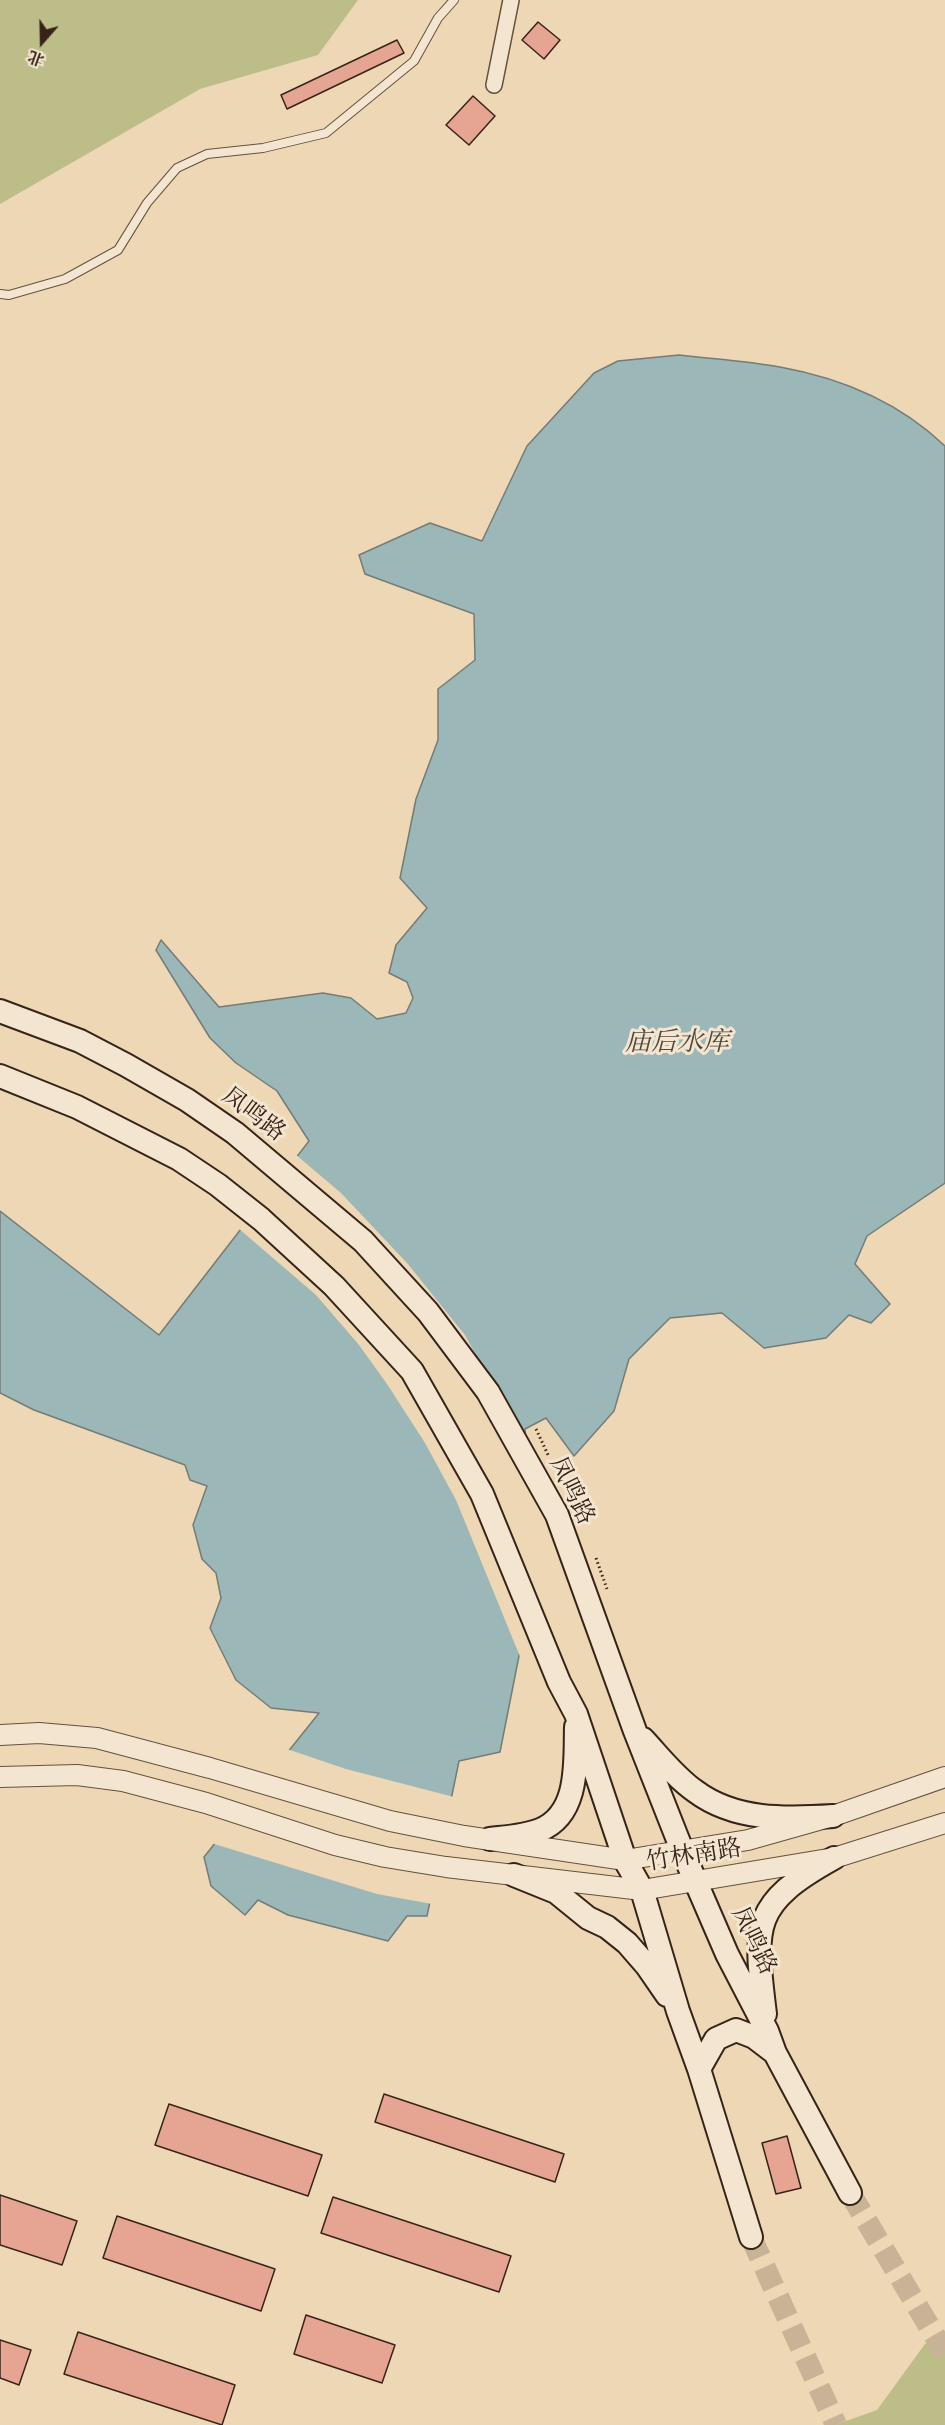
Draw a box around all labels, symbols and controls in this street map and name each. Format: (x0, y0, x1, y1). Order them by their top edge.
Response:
north arrow (12, 12, 72, 72)
text: 北 (24, 45, 47, 73)
water label: 庙后水库 (625, 1027, 729, 1059)
street label: 凤鸣路 (216, 1082, 290, 1148)
street label: 凤鸣路 (542, 1452, 600, 1530)
street label: 竹林南路 (644, 1834, 744, 1878)
street label: 凤鸣路 (724, 1902, 782, 1980)

